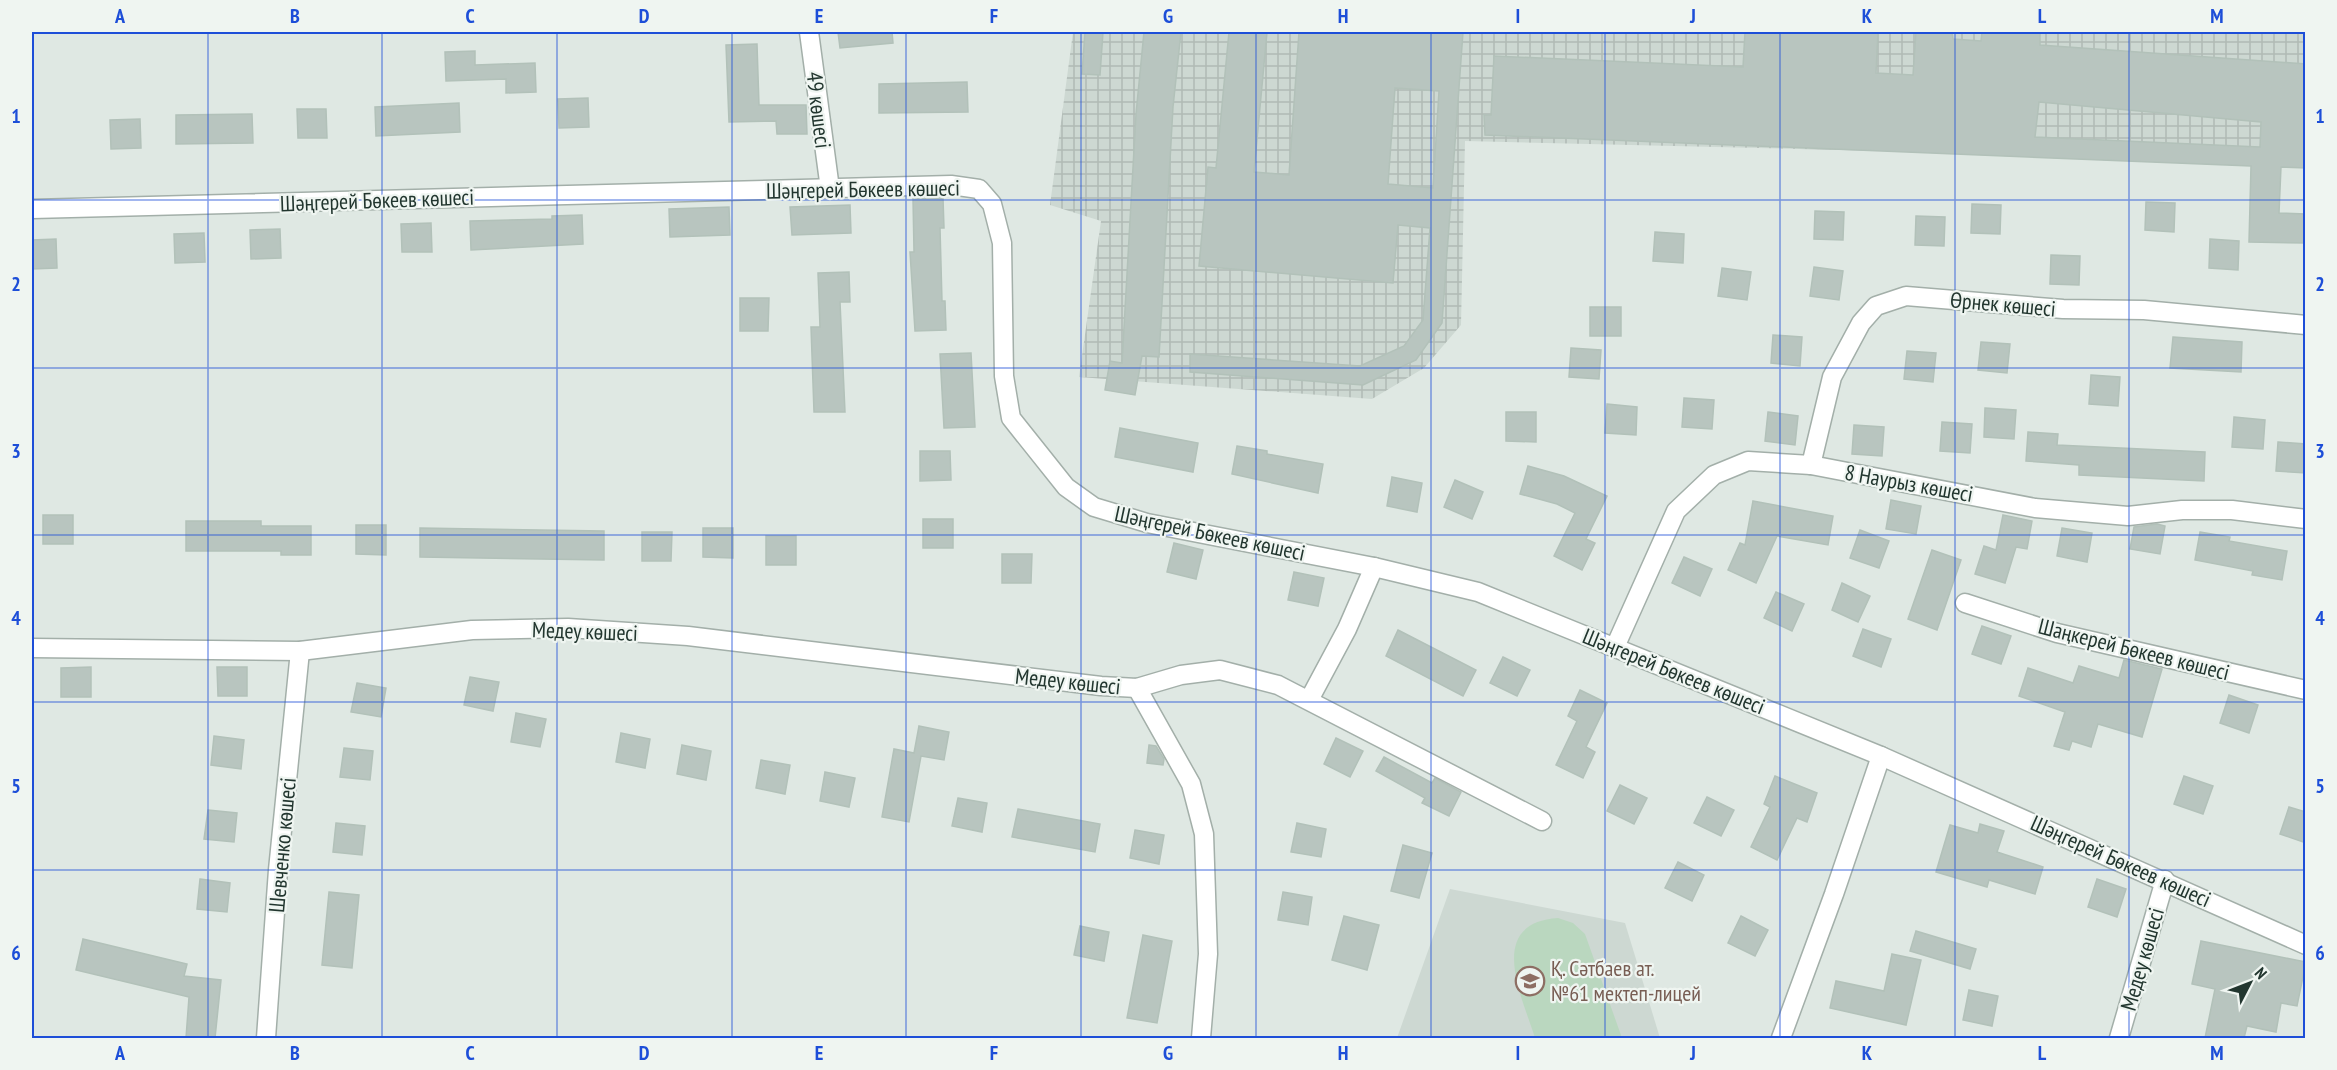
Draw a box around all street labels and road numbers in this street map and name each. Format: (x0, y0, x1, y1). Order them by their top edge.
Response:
street label: 49 көшесі (800, 70, 838, 150)
street label: Шәңгерей Бөкеев көшесі (766, 173, 960, 205)
street label: Шәңгерей Бөкеев көшесі (280, 183, 474, 217)
street label: Өрнек көшесі (1949, 285, 2057, 323)
street label: 8 Наурыз көшесі (1843, 458, 1975, 508)
street label: Шәңгерей Бөкеев көшесі (1112, 499, 1308, 567)
street label: Шаңкерей Бөкеев көшесі (2036, 612, 2232, 686)
street label: Медеу көшесі (532, 615, 638, 647)
street label: Шәңгерей Бөкеев көшесі (1579, 622, 1769, 720)
street label: Медеу көшесі (1014, 662, 1122, 700)
street label: Шевченко көшесі (262, 776, 302, 914)
street label: Шәңгерей Бөкеев көшесі (2027, 809, 2215, 913)
street label: Медеу көшесі (2114, 904, 2170, 1014)

